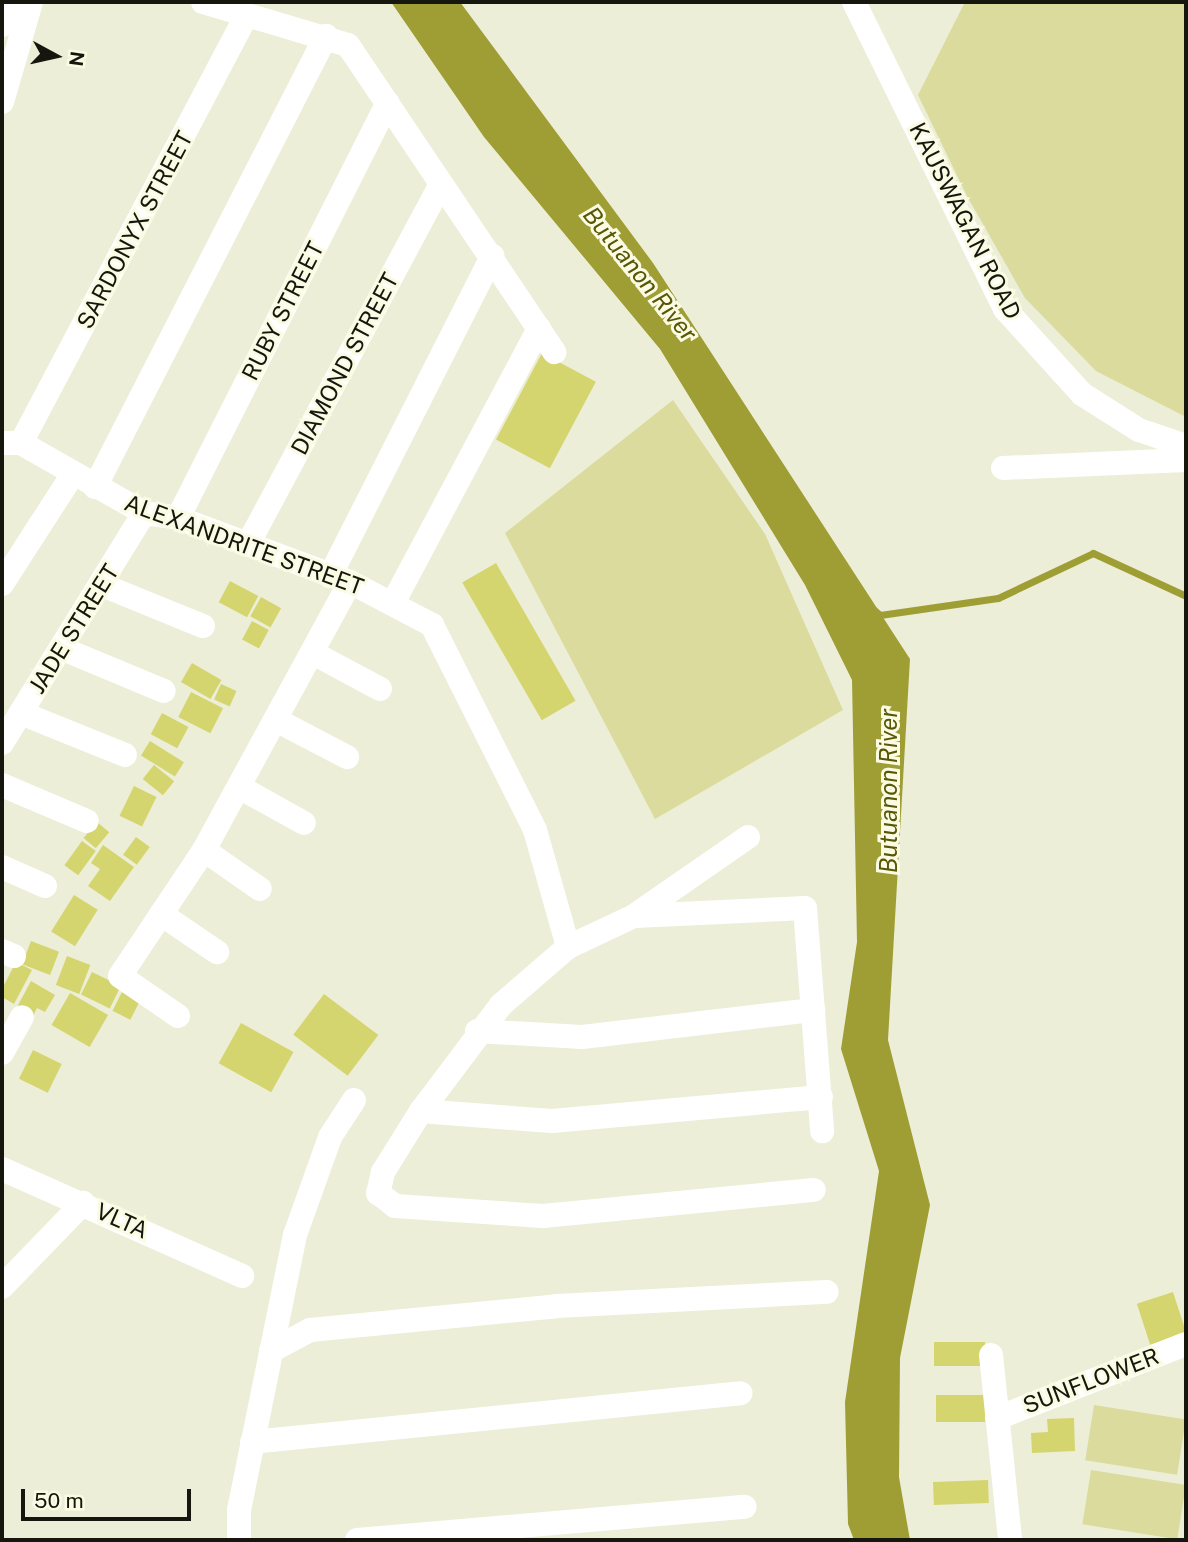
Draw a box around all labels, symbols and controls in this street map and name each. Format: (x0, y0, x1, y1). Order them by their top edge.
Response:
north arrow (21, 21, 91, 91)
text: N (65, 50, 89, 68)
street label: KAUSWAGAN ROAD (903, 118, 1027, 324)
street label: SARDONYX STREET (71, 126, 199, 334)
water label: Butuanon River (577, 201, 703, 347)
street label: RUBY STREET (236, 237, 330, 385)
street label: DIAMOND STREET (285, 268, 405, 460)
street label: ALEXANDRITE STREET (121, 489, 367, 601)
street label: JADE STREET (23, 559, 125, 699)
water label: Butuanon River (875, 709, 903, 873)
street label: VLTA (91, 1197, 153, 1245)
street label: SUNFLOWER (1019, 1342, 1163, 1420)
scale bar (24, 1476, 194, 1520)
text: 50 m (34, 1488, 84, 1513)

